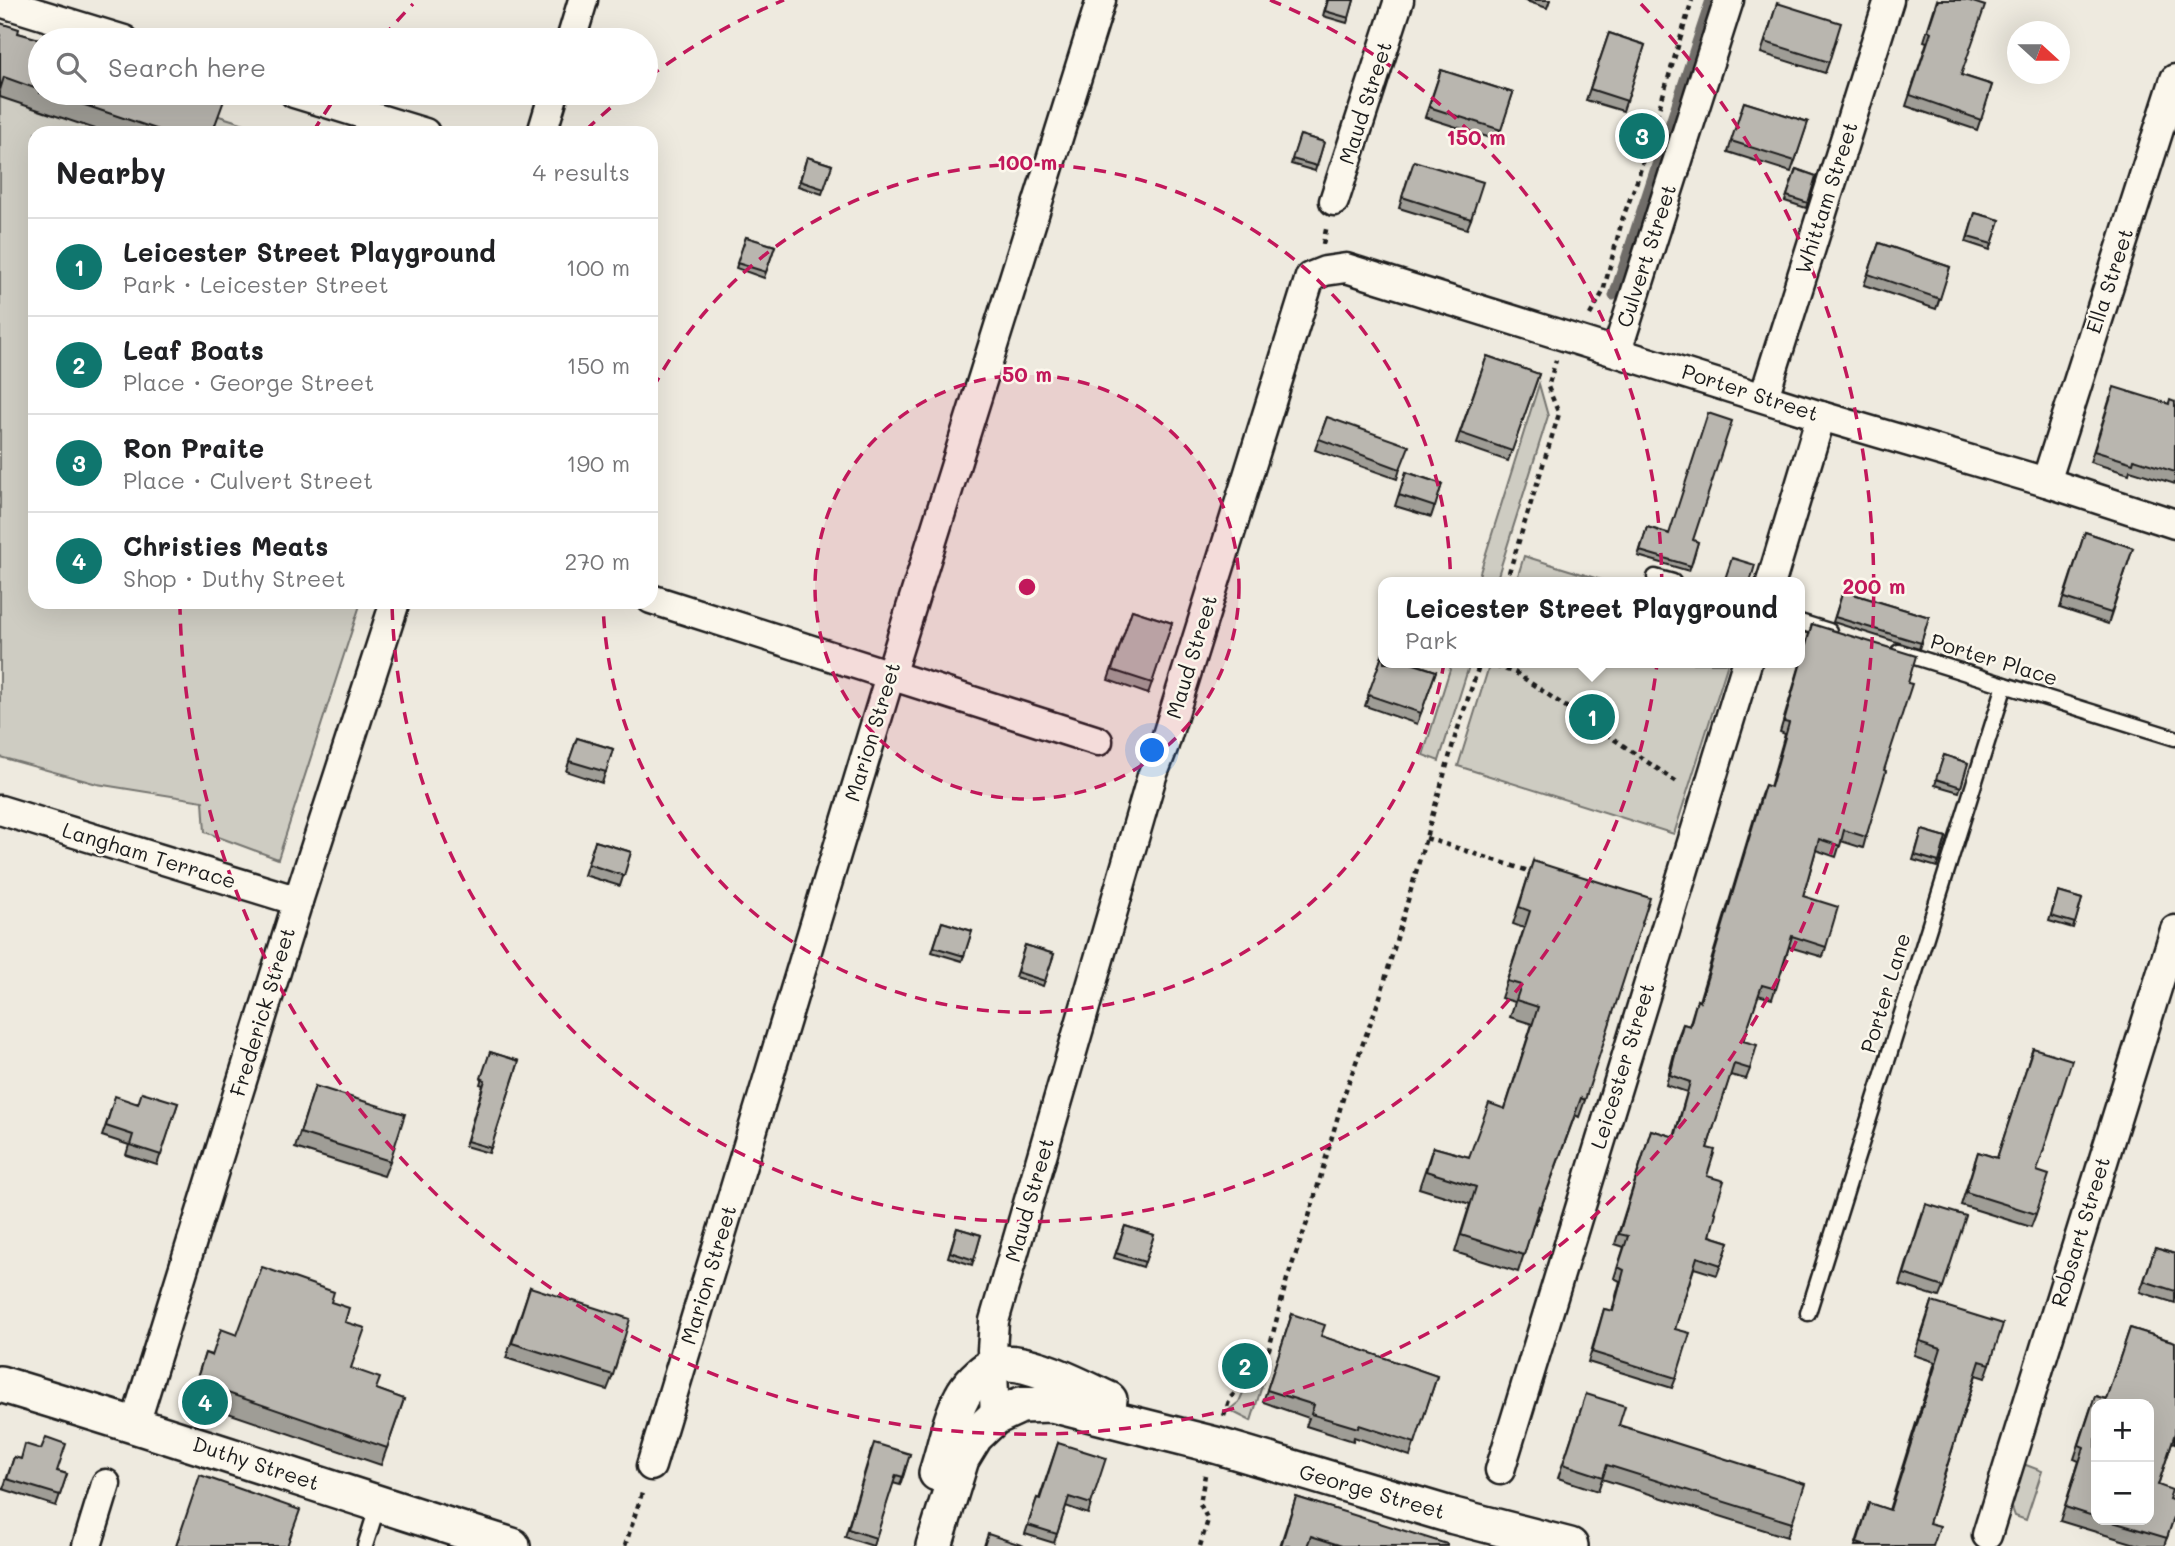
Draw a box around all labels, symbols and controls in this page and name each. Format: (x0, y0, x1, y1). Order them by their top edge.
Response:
north arrow (2007, 21, 2070, 84)
search box (28, 28, 658, 105)
street label: Maud Street (1332, 37, 1397, 168)
icon: search (52, 48, 90, 86)
text: Search here (108, 50, 266, 84)
pin: 3 (1619, 110, 1665, 162)
street label: Whittam Street (1788, 118, 1863, 277)
text: 150 m (1446, 123, 1506, 150)
text: 100 m (997, 148, 1057, 175)
text: Nearby (56, 152, 166, 192)
text: 4 results (533, 157, 630, 187)
street label: Culvert Street (1610, 180, 1681, 331)
street label: Ella Street (2079, 224, 2138, 337)
text: Leicester Street Playground (123, 235, 496, 269)
text: 1 (74, 252, 84, 282)
text: 100 m (566, 252, 630, 282)
text: Park · Leicester Street (123, 269, 389, 299)
text: Leaf Boats (123, 333, 264, 367)
text: 2 (73, 350, 85, 380)
text: 150 m (566, 350, 630, 380)
street label: Porter Street (1679, 357, 1822, 426)
text: 50 m (1002, 360, 1052, 387)
text: Place · George Street (123, 367, 374, 397)
text: Ron Praite (123, 431, 264, 465)
text: 3 (72, 448, 86, 478)
text: 190 m (566, 448, 630, 478)
text: Place · Culvert Street (123, 465, 373, 495)
text: Christies Meats (123, 529, 328, 563)
text: 4 (72, 546, 86, 576)
text: 270 m (565, 546, 630, 576)
text: Shop · Duthy Street (123, 563, 346, 593)
text: 200 m (1843, 572, 1905, 599)
centre of rings (1015, 575, 1039, 599)
popup (1378, 577, 1805, 668)
street label: Maud Street (1159, 591, 1222, 722)
text: Leicester Street Playground (1405, 591, 1778, 625)
text: Park (1405, 625, 1457, 655)
street label: Porter Place (1927, 626, 2061, 691)
street label: Marion Street (838, 659, 906, 805)
pin: 1 (1569, 691, 1615, 743)
your location (1135, 733, 1169, 767)
street label: Langham Terrace (59, 815, 240, 894)
street label: Frederick Street (223, 924, 300, 1099)
street label: Porter Lane (1854, 929, 1916, 1056)
street label: Leicester Street (1583, 979, 1660, 1152)
street label: Maud Street (998, 1134, 1059, 1265)
street label: Robsart Street (2044, 1153, 2115, 1310)
street label: Marion Street (674, 1202, 742, 1348)
pin: 2 (1222, 1340, 1268, 1392)
pin: 4 (182, 1376, 228, 1428)
map controls (2091, 1399, 2154, 1525)
button: + (2091, 1399, 2154, 1462)
street label: Duthy Street (190, 1429, 323, 1496)
street label: George Street (1296, 1457, 1448, 1524)
button: − (2091, 1462, 2154, 1525)

